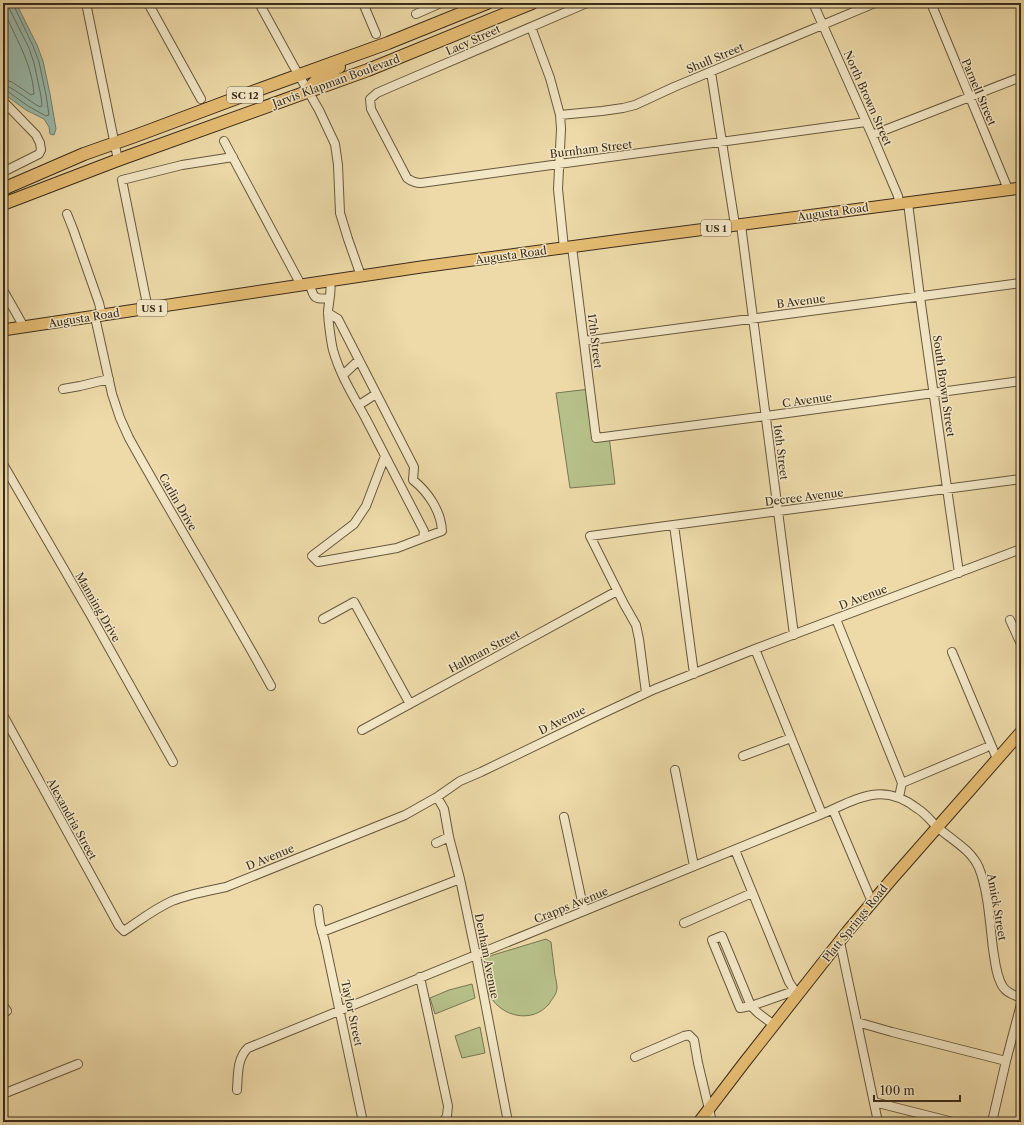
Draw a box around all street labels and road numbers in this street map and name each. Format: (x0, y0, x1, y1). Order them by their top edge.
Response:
street label: Lacy Street (443, 22, 503, 58)
street label: Shull Street (684, 40, 746, 76)
street label: North Brown Street (841, 48, 895, 148)
street label: Jarvis Klapman Boulevard (269, 51, 402, 111)
street label: Parnell Street (959, 56, 999, 128)
road number: SC 12 (227, 87, 263, 103)
street label: Burnham Street (549, 137, 633, 161)
street label: Augusta Road (796, 200, 870, 224)
road number: US 1 (701, 220, 731, 236)
street label: Augusta Road (474, 243, 548, 267)
street label: B Avenue (776, 291, 826, 311)
road number: US 1 (137, 300, 167, 316)
street label: Augusta Road (46, 305, 121, 331)
street label: 17th Street (585, 313, 605, 369)
street label: South Brown Street (930, 334, 958, 438)
street label: C Avenue (781, 390, 833, 410)
street label: 16th Street (771, 423, 791, 481)
street label: Carlin Drive (156, 471, 200, 533)
street label: Decree Avenue (764, 485, 844, 509)
street label: Manning Drive (72, 570, 124, 644)
street label: D Avenue (837, 581, 889, 613)
street label: Hallman Street (446, 626, 522, 676)
street label: D Avenue (536, 703, 588, 737)
street label: Alexandria Street (43, 775, 100, 862)
street label: D Avenue (244, 841, 296, 873)
street label: Amick Street (984, 871, 1010, 942)
street label: Platt Springs Road (819, 881, 891, 965)
street label: Crapps Avenue (532, 884, 610, 926)
street label: Denham Avenue (472, 912, 502, 1000)
street label: Taylor Street (338, 979, 366, 1047)

